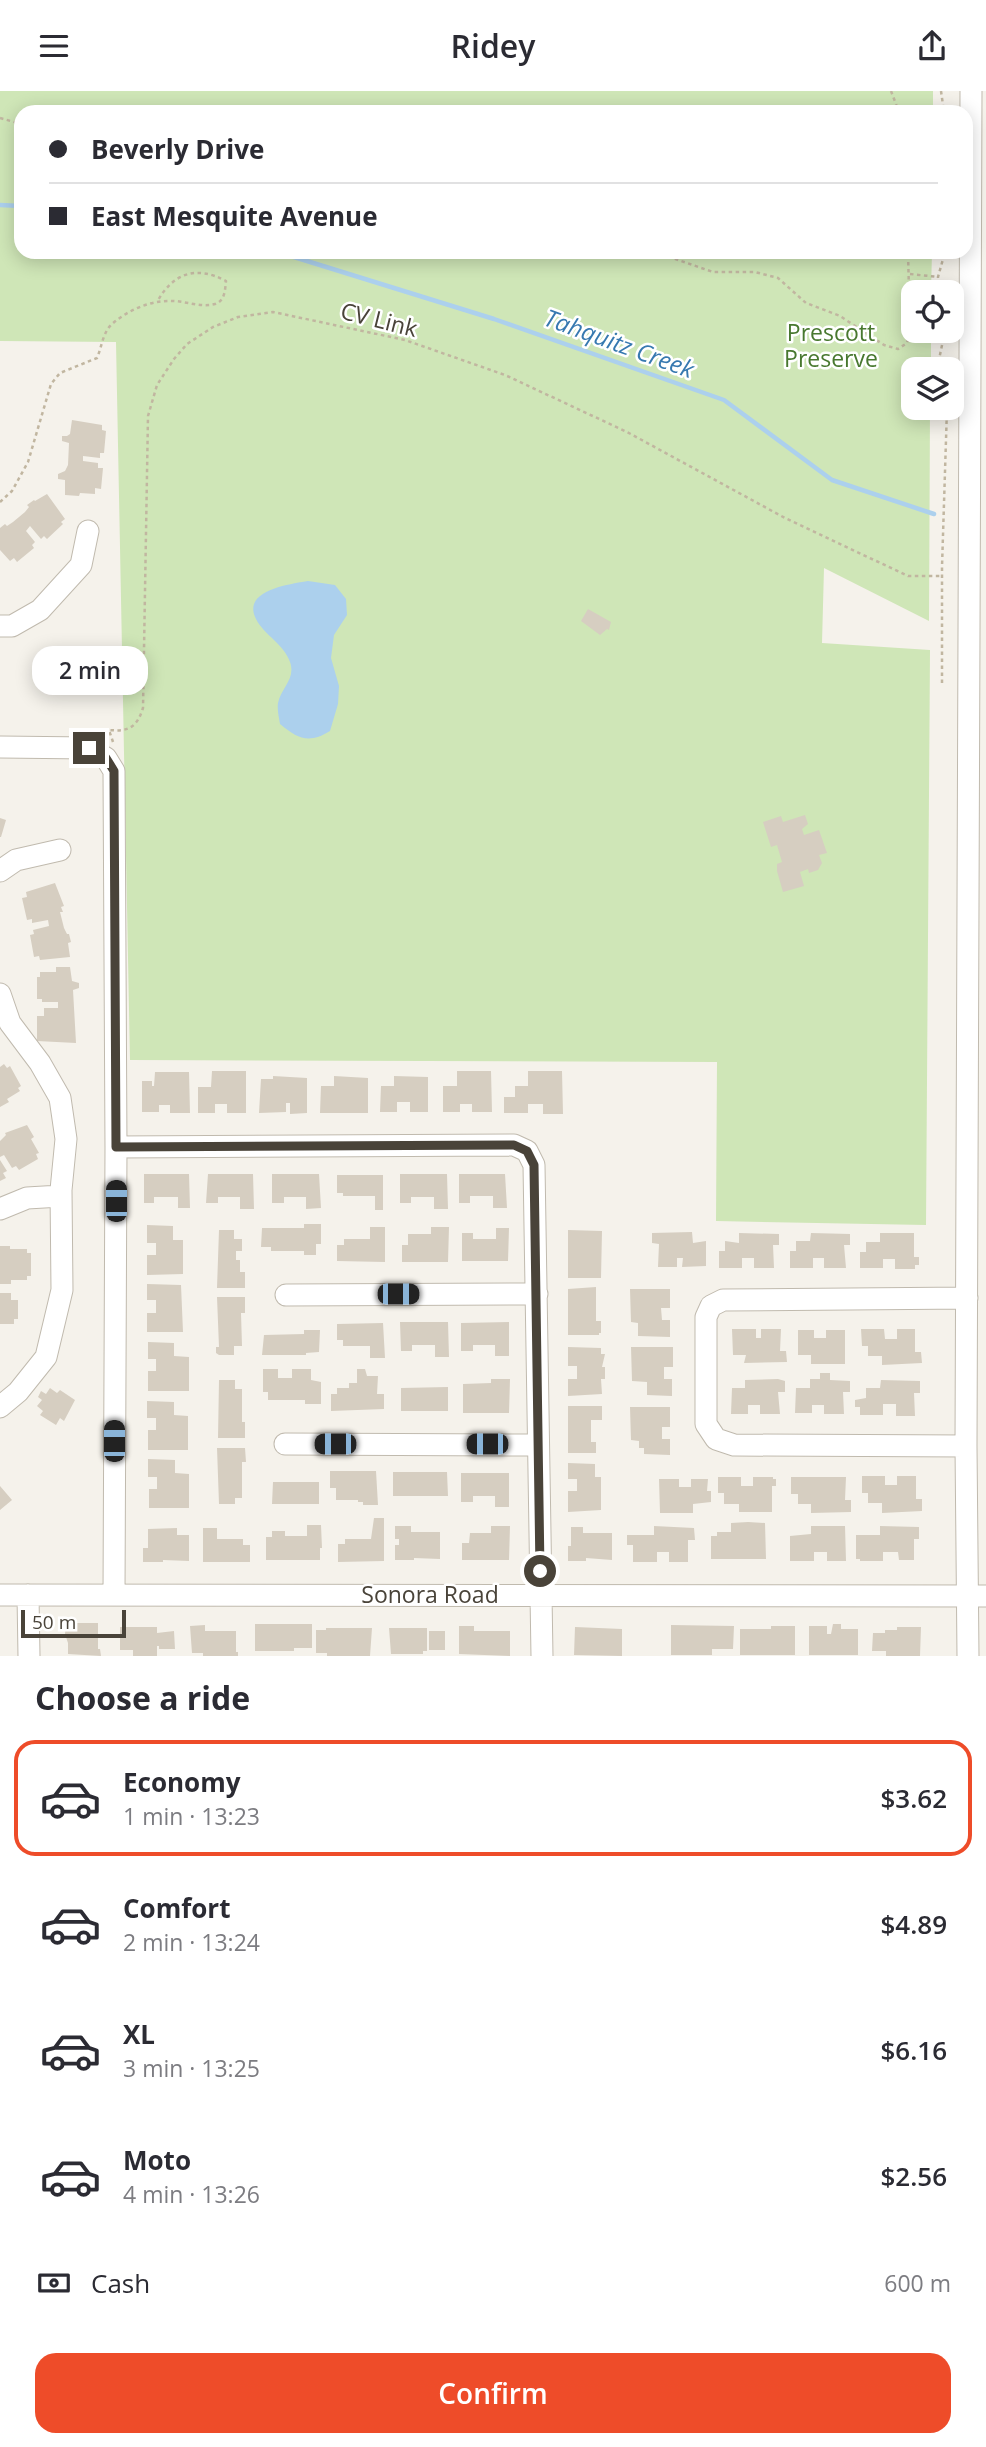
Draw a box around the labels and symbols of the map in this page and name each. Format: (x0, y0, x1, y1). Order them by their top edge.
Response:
street label: CV Link (337, 294, 421, 344)
water label: Tahquitz Creek (540, 300, 700, 385)
park label: Prescott Preserve (784, 316, 878, 374)
callout: 2 min (31, 647, 147, 695)
route end (73, 732, 105, 764)
car (106, 1180, 127, 1222)
car (378, 1284, 420, 1305)
car (104, 1420, 125, 1462)
car (315, 1434, 357, 1455)
car (467, 1434, 509, 1455)
route start (524, 1555, 556, 1587)
street label: Sonora Road (361, 1578, 499, 1610)
scale bar (21, 1607, 126, 1639)

